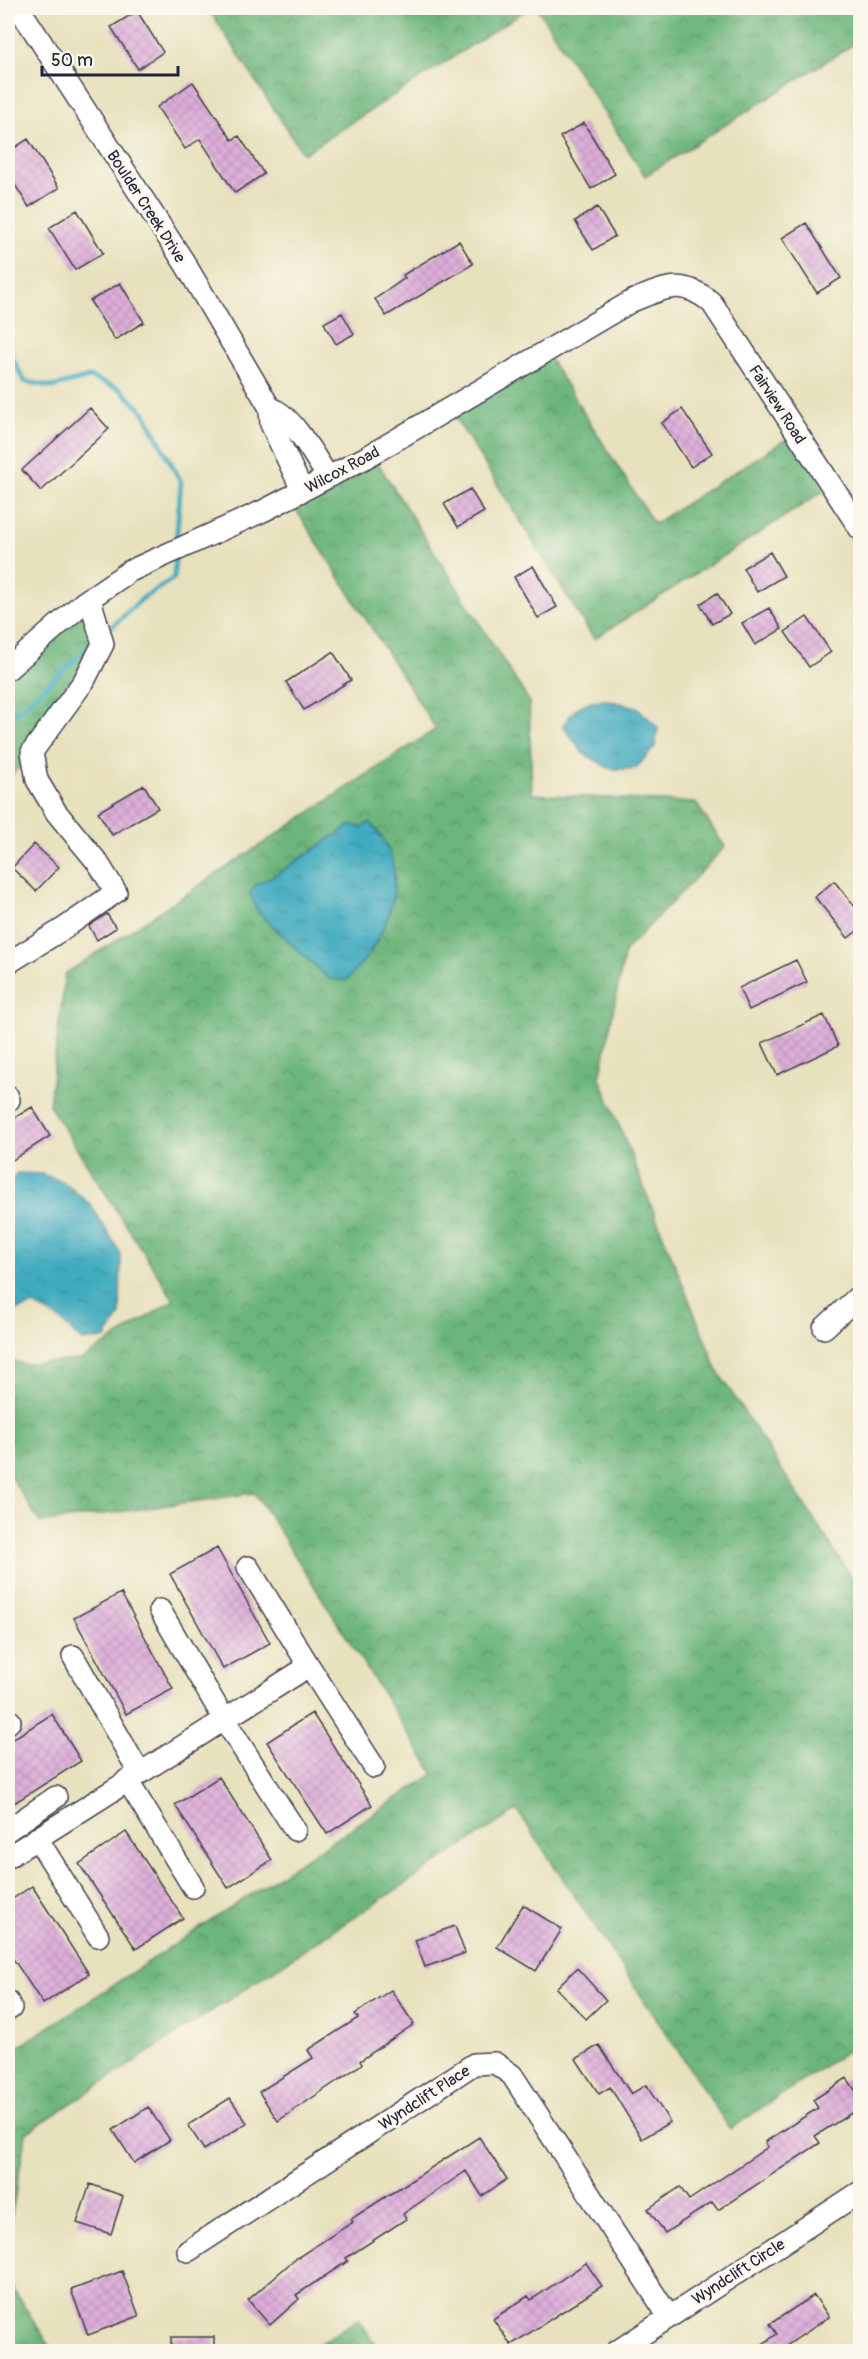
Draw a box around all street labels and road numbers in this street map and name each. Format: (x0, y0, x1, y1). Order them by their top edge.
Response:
street label: Boulder Creek Drive (102, 147, 190, 267)
street label: Fairview Road (744, 361, 810, 448)
street label: Wilcox Road (302, 442, 383, 498)
street label: Wyndclift Place (375, 2061, 474, 2135)
street label: Wyndclift Circle (688, 2234, 789, 2309)

